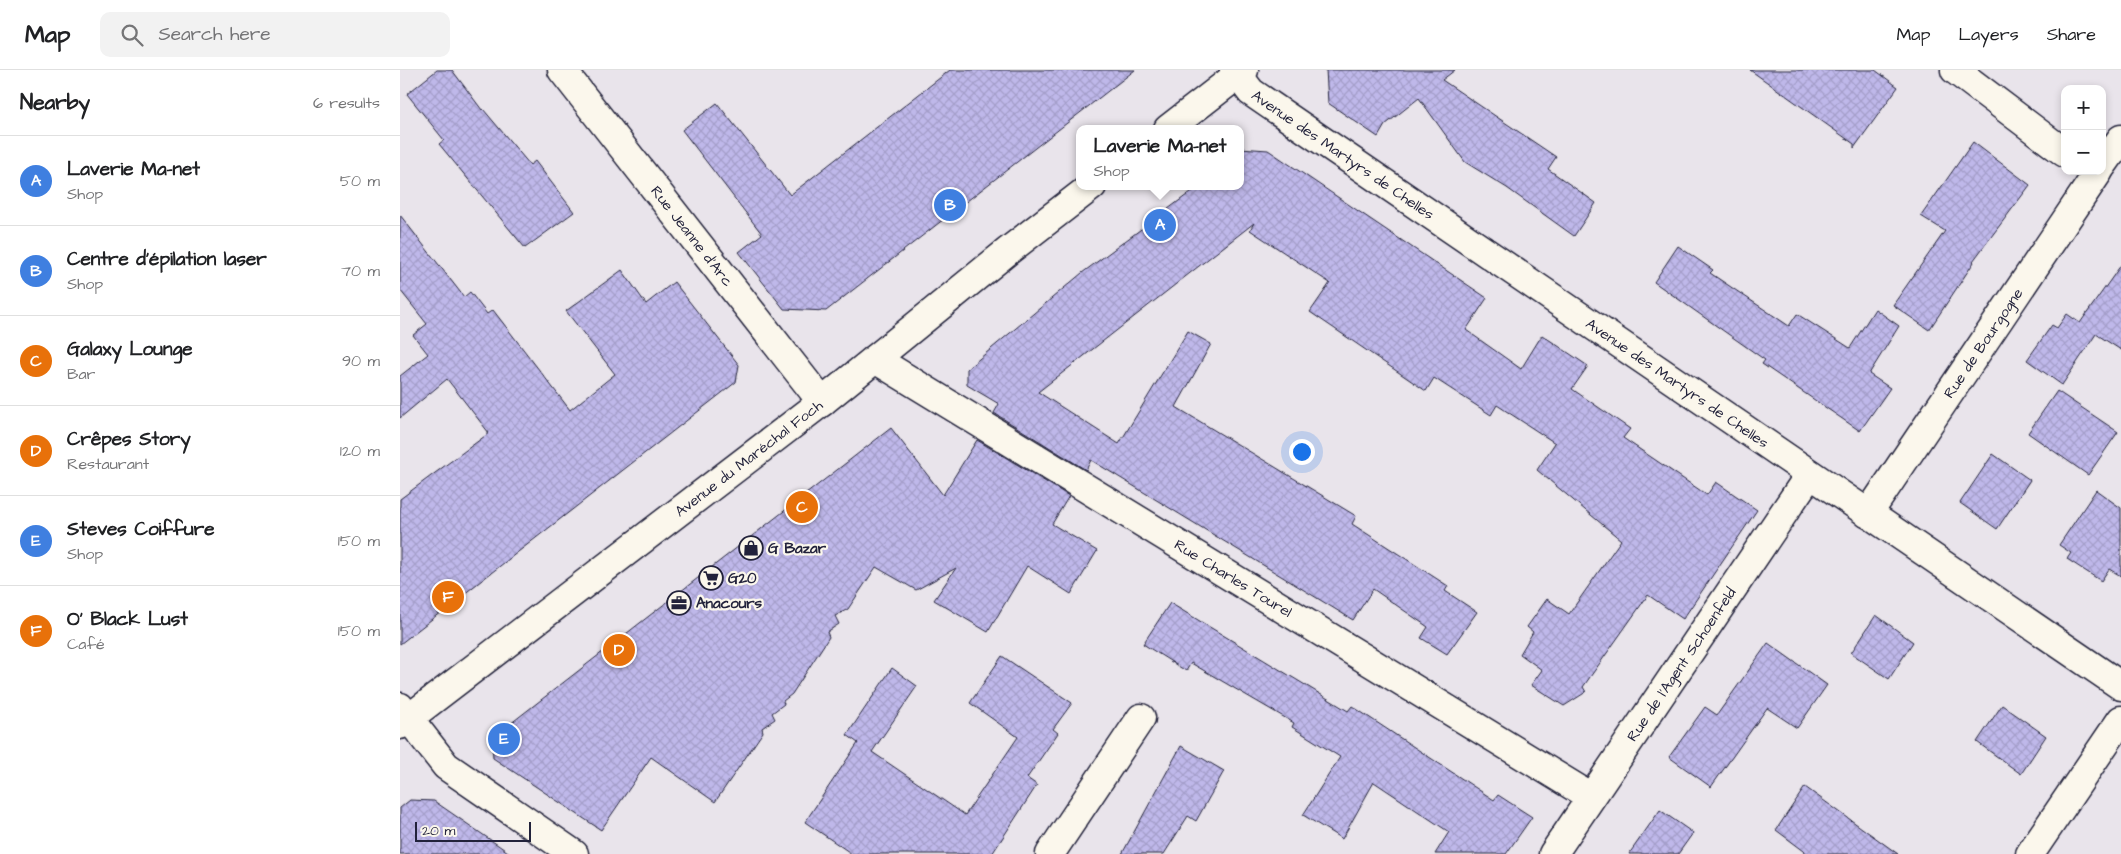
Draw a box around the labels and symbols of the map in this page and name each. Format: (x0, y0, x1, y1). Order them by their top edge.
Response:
street label: Avenue des Martyrs de Chelles (1247, 85, 1439, 225)
street label: Rue Jeanne d'Arc (646, 181, 739, 291)
pin: B (934, 186, 966, 224)
pin: A (1144, 206, 1176, 244)
street label: Rue de Bourgogne (1938, 284, 2028, 402)
street label: Avenue des Martyrs de Chelles (1582, 313, 1773, 453)
street label: Avenue du Maréchal Foch (670, 394, 827, 522)
your location (1289, 439, 1315, 465)
pin: C (786, 488, 818, 526)
street label: Rue Charles Tourel (1170, 534, 1296, 622)
shop icon: G Bazar (738, 535, 764, 561)
place label: G Bazar (768, 538, 827, 559)
supermarket icon: G20 (698, 565, 724, 591)
place label: G20 (728, 568, 757, 589)
pin: F (432, 578, 464, 616)
street label: Rue de l'Agent Schoenfeld (1622, 583, 1741, 746)
office icon: Anacours (666, 590, 692, 616)
place label: Anacours (696, 593, 763, 614)
pin: D (603, 631, 635, 669)
pin: E (488, 720, 520, 758)
scale bar (415, 819, 531, 842)

